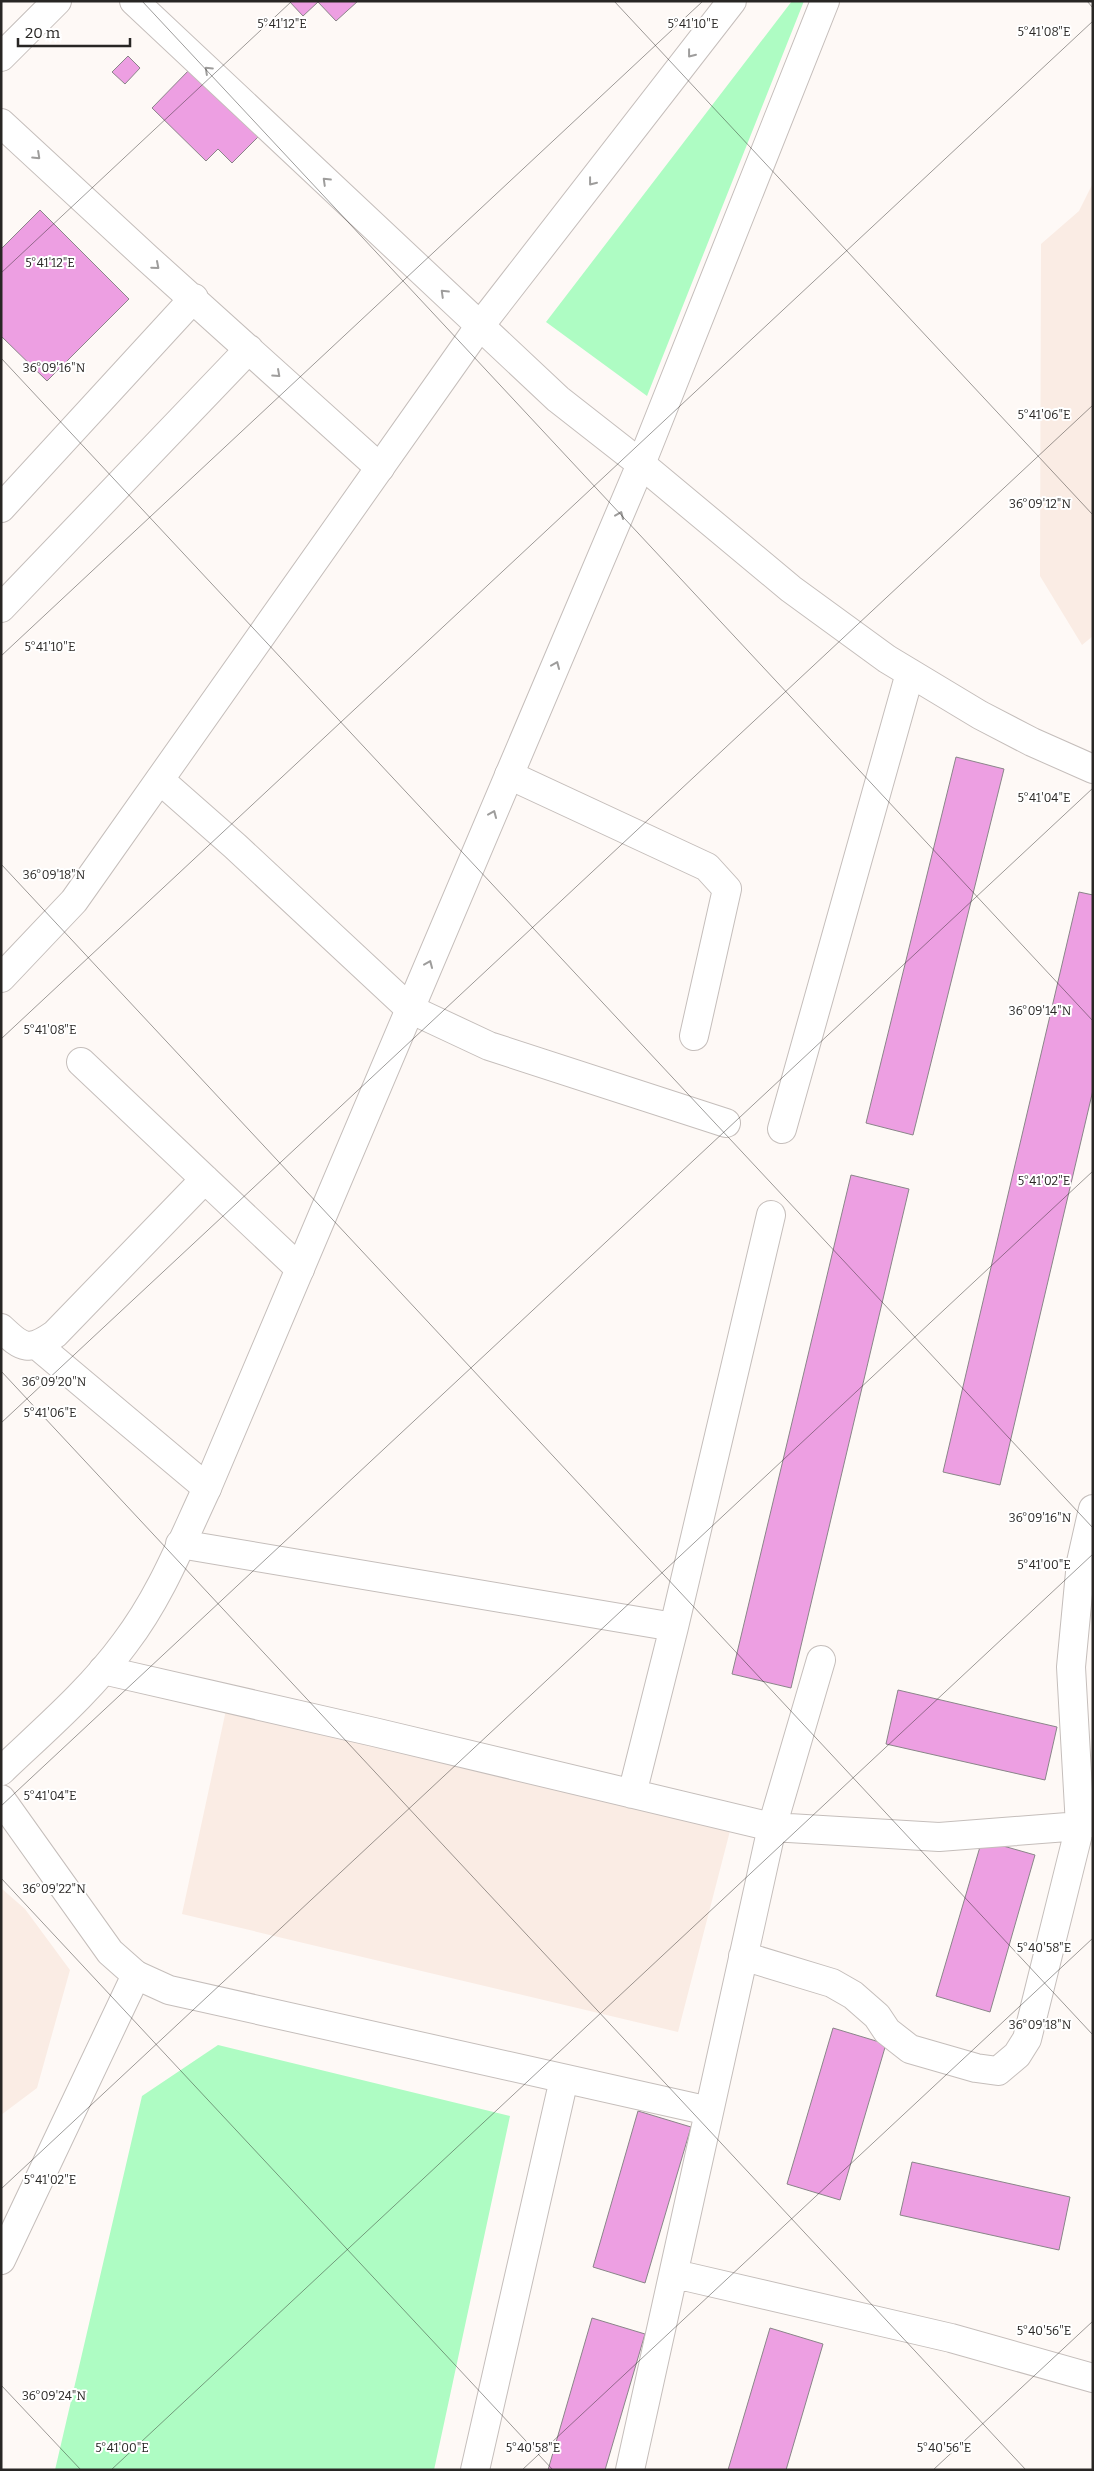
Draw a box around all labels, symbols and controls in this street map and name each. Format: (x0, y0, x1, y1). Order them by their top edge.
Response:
scale bar (18, 15, 130, 47)
text: 5°41'12"E (257, 17, 307, 31)
text: 5°41'10"E (668, 17, 718, 31)
text: 20 m (25, 24, 61, 42)
text: 5°41'08"E (1018, 25, 1070, 39)
one-way arrow (688, 48, 697, 57)
one-way arrow (205, 67, 214, 76)
one-way arrow (31, 150, 40, 159)
one-way arrow (589, 176, 597, 185)
one-way arrow (323, 178, 332, 187)
text: 5°41'12"E (25, 256, 75, 270)
one-way arrow (151, 260, 160, 269)
one-way arrow (441, 290, 450, 299)
text: 36°09'16"N (23, 361, 86, 375)
one-way arrow (272, 368, 281, 377)
text: 5°41'06"E (1018, 408, 1071, 422)
text: 36°09'12"N (1009, 497, 1071, 511)
one-way arrow (613, 511, 624, 520)
text: 5°41'10"E (25, 640, 75, 654)
one-way arrow (551, 661, 561, 669)
text: 5°41'04"E (1018, 791, 1070, 805)
one-way arrow (487, 810, 497, 819)
text: 36°09'18"N (23, 868, 86, 882)
one-way arrow (423, 960, 434, 969)
text: 36°09'14"N (1009, 1004, 1072, 1018)
text: 5°41'08"E (24, 1023, 76, 1037)
text: 5°41'02"E (1018, 1174, 1070, 1188)
text: 36°09'20"N (22, 1375, 87, 1389)
text: 5°41'06"E (24, 1406, 77, 1420)
text: 36°09'16"N (1009, 1511, 1072, 1525)
text: 5°41'00"E (1017, 1558, 1071, 1572)
text: 5°41'04"E (24, 1789, 76, 1803)
text: 36°09'22"N (22, 1882, 86, 1896)
text: 5°40'58"E (1017, 1941, 1071, 1955)
text: 36°09'18"N (1009, 2018, 1072, 2032)
text: 5°41'02"E (24, 2173, 76, 2187)
text: 5°40'56"E (1017, 2324, 1071, 2338)
text: 36°09'24"N (22, 2389, 86, 2403)
text: 5°41'00"E (95, 2441, 149, 2455)
text: 5°40'58"E (506, 2441, 560, 2455)
text: 5°40'56"E (917, 2441, 971, 2455)

